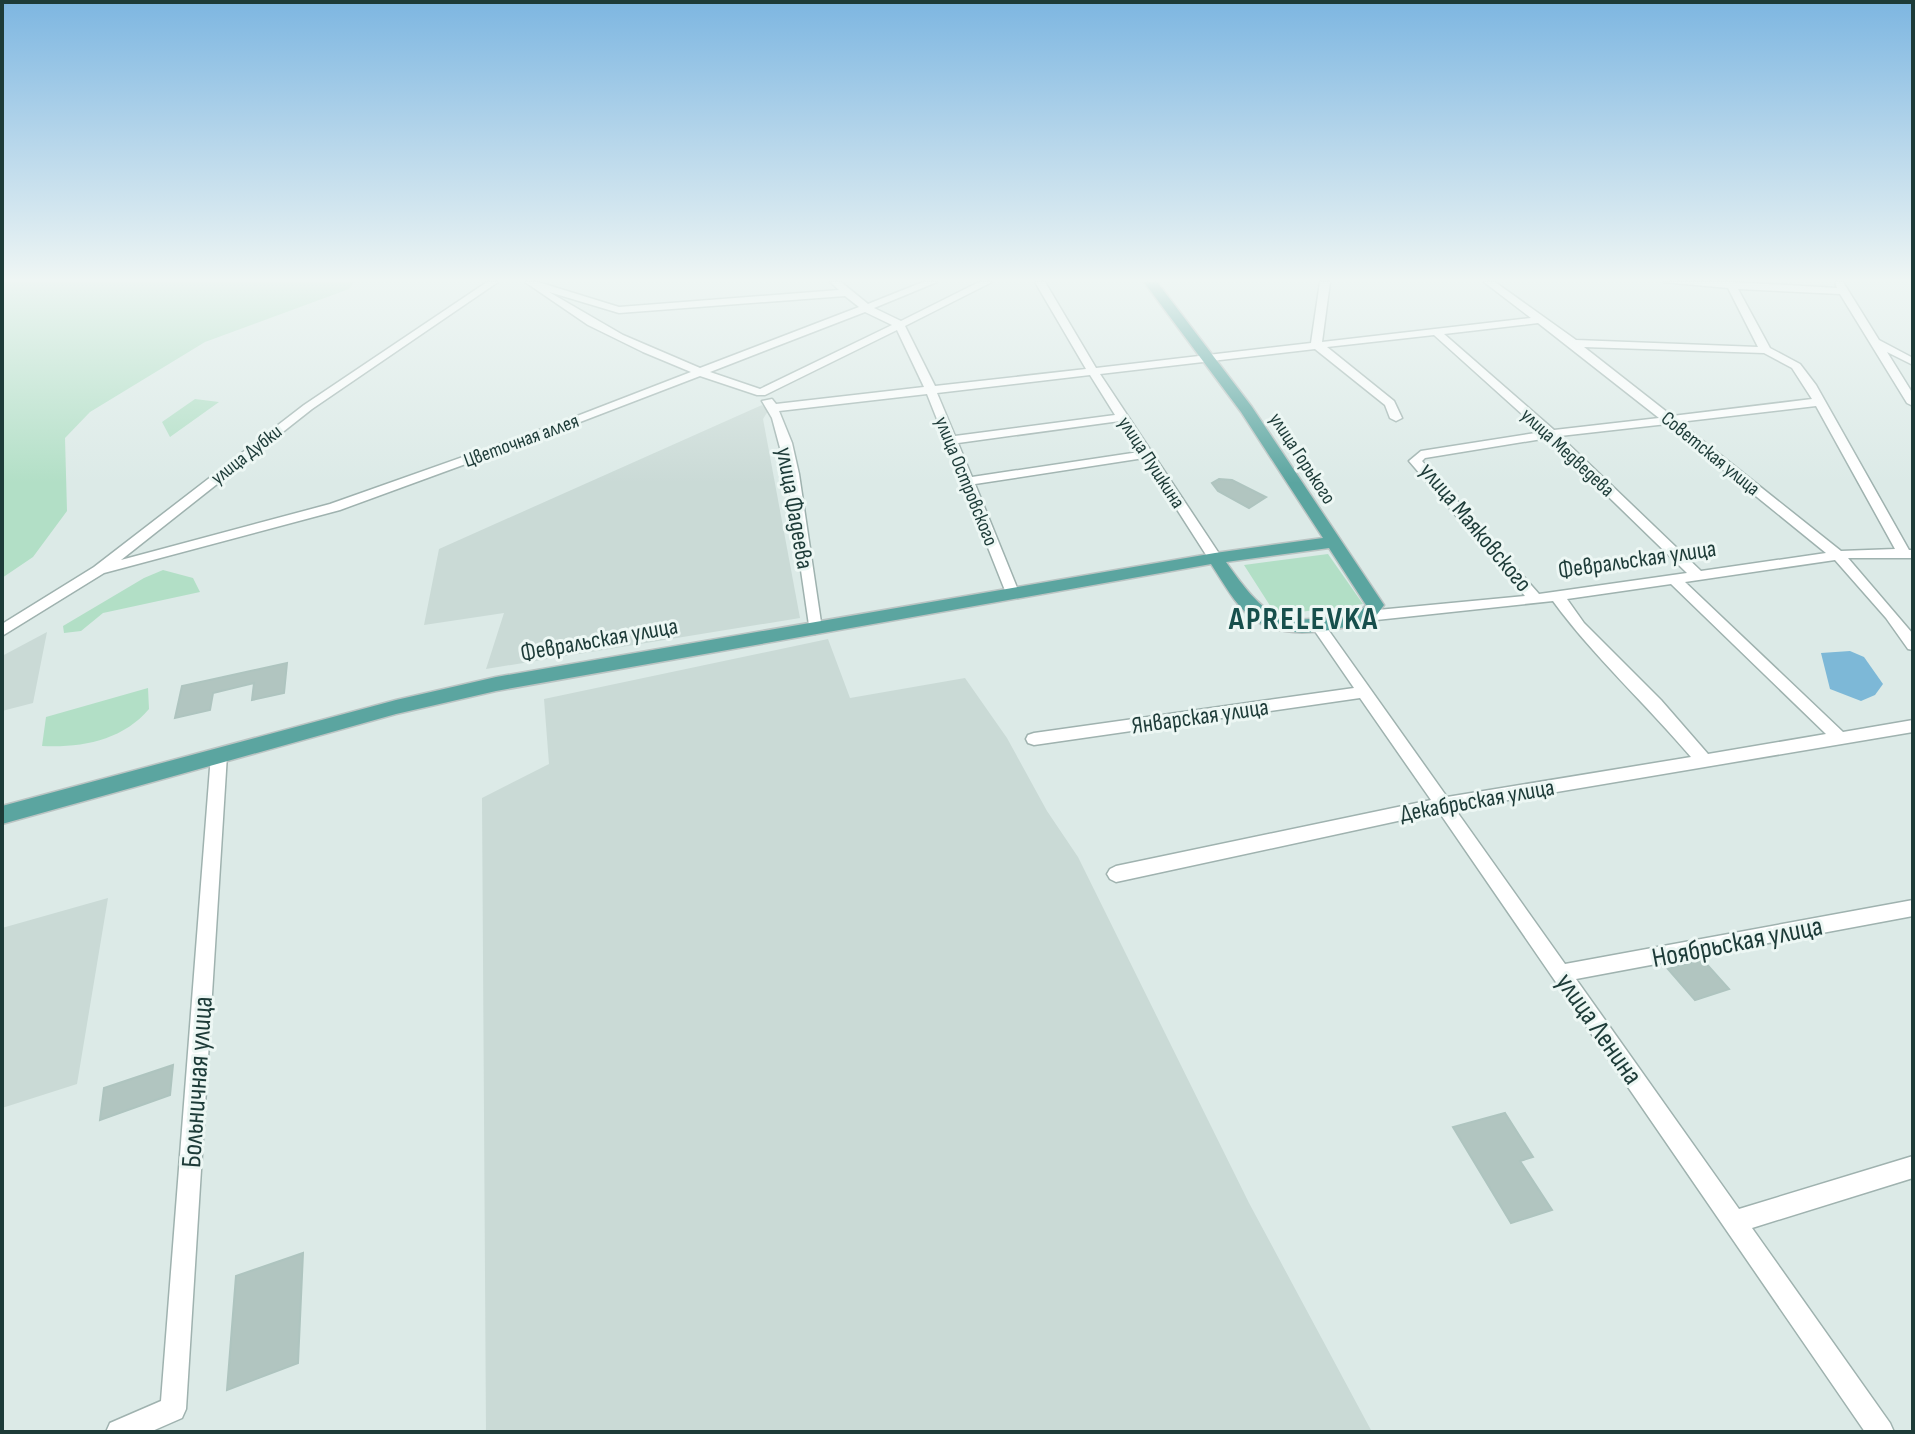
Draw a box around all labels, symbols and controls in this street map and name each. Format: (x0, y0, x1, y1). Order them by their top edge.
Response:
street label: улица Медведева (1516, 403, 1619, 502)
street label: Советская улица (1656, 407, 1765, 501)
street label: улица Горького (1264, 408, 1341, 509)
street label: Цветочная аллея (461, 409, 582, 473)
street label: улица Пушкина (1113, 412, 1190, 513)
street label: улица Островского (929, 413, 1003, 549)
street label: улица Дубки (206, 420, 287, 490)
street label: улица Фадеева (770, 445, 819, 571)
street label: улица Маяковского (1413, 457, 1538, 598)
street label: Февральская улица (1556, 534, 1718, 585)
district label: APRELEVKA (1228, 600, 1379, 639)
street label: Февральская улица (518, 611, 680, 668)
street label: Январская улица (1130, 693, 1270, 740)
street label: Декабрьская улица (1398, 773, 1557, 828)
street label: Ноябрьская улица (1649, 910, 1825, 975)
street label: улица Ленина (1548, 967, 1649, 1091)
street label: Больничная улица (175, 995, 220, 1169)

